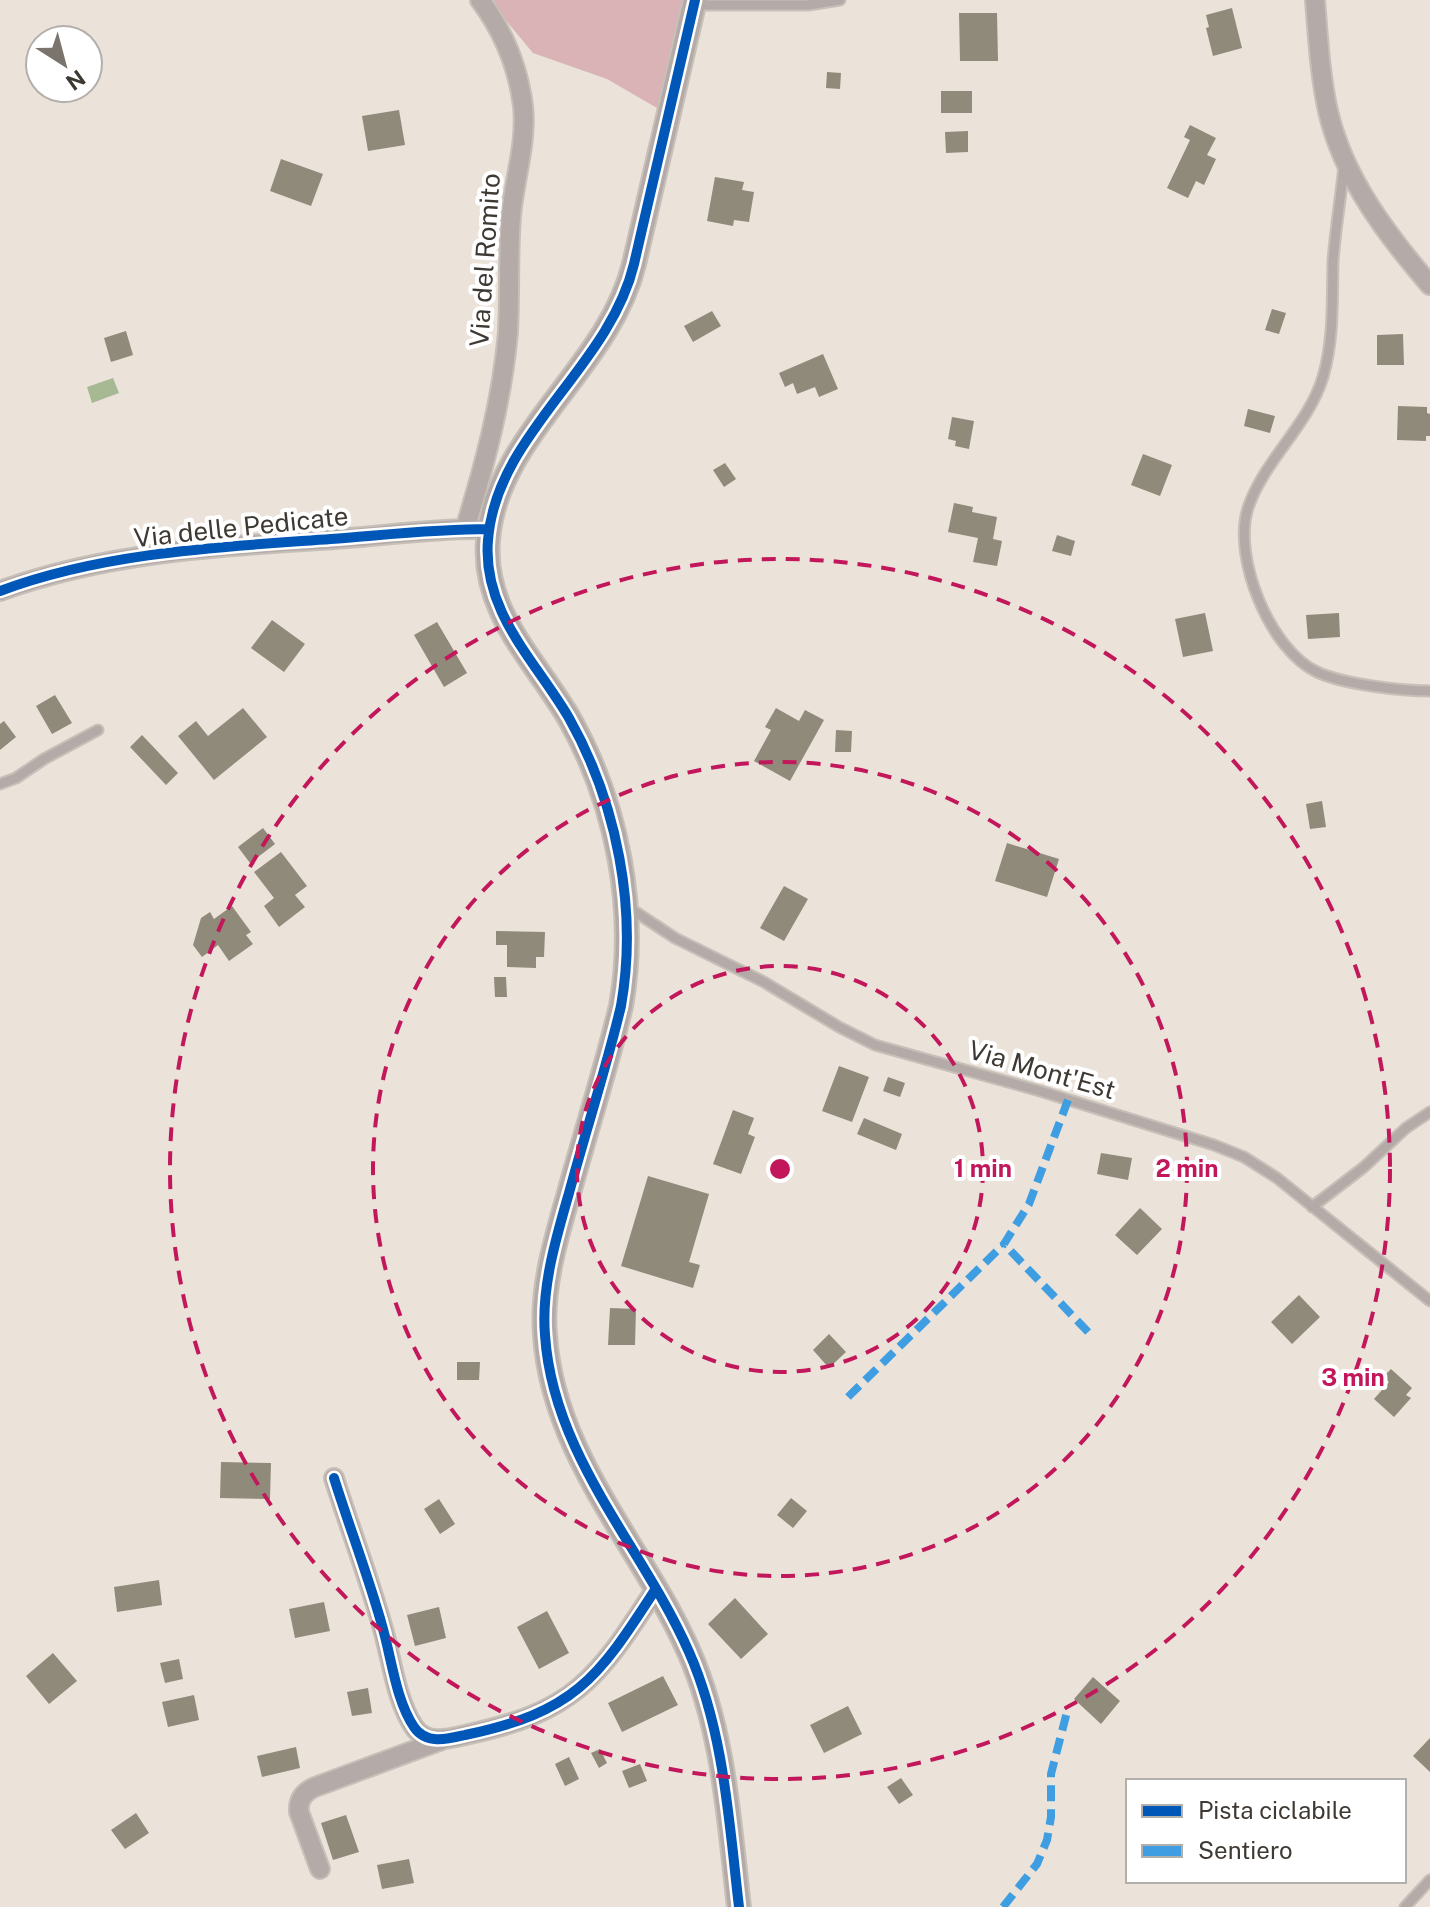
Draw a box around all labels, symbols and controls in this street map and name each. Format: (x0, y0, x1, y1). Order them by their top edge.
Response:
north arrow (24, 24, 104, 104)
text: N (61, 65, 90, 96)
street label: Via del Romito (463, 172, 506, 348)
street label: Via delle Pedicate (132, 500, 350, 553)
street label: Via Mont'Est (965, 1034, 1119, 1105)
text: 1 min (954, 1154, 1012, 1182)
text: 2 min (1156, 1154, 1218, 1182)
centre of rings (766, 1155, 794, 1183)
text: 3 min (1321, 1363, 1385, 1391)
legend (1126, 1779, 1406, 1883)
text: Pista ciclabile (1198, 1796, 1352, 1824)
text: Sentiero (1198, 1836, 1293, 1864)

